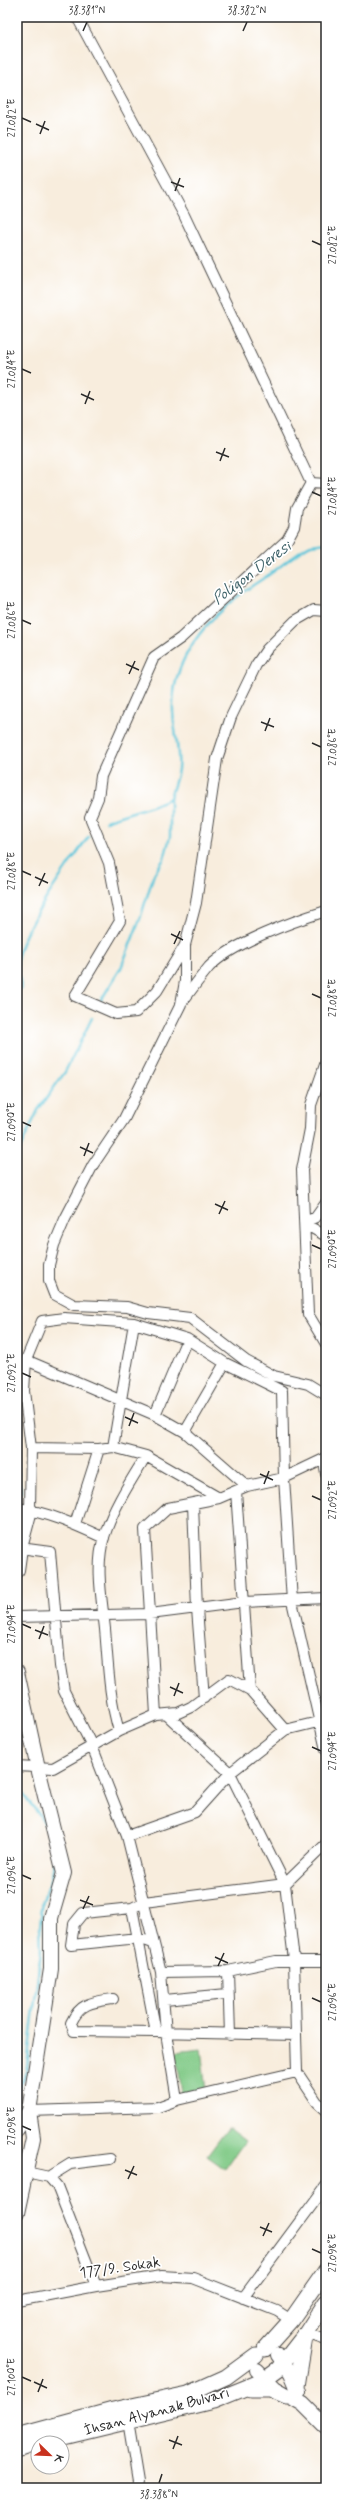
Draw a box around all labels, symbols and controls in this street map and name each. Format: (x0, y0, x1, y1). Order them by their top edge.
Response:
text: 38.381°N (69, 4, 105, 18)
text: 38.382°N (228, 4, 267, 18)
text: 27.082°E (5, 99, 19, 137)
text: 27.082°E (326, 226, 340, 264)
text: 27.084°E (5, 350, 19, 388)
text: 27.084°E (326, 477, 340, 515)
water label: Poligon Deresi (208, 536, 297, 610)
text: 27.086°E (5, 601, 19, 639)
text: 27.086°E (326, 728, 340, 766)
text: 27.088°E (5, 852, 19, 890)
text: 27.088°E (326, 979, 340, 1017)
text: 27.090°E (5, 1102, 19, 1142)
text: 27.090°E (326, 1229, 340, 1269)
text: 27.092°E (5, 1353, 19, 1393)
text: 27.092°E (326, 1480, 340, 1520)
text: 27.094°E (5, 1604, 19, 1643)
text: 27.094°E (326, 1731, 340, 1770)
text: 27.096°E (5, 1856, 19, 1894)
text: 27.096°E (326, 1983, 340, 2021)
text: 27.098°E (5, 2107, 19, 2145)
text: 27.098°E (326, 2234, 340, 2272)
street label: 177/9. Sokak (78, 2252, 162, 2284)
text: 27.100°E (5, 2358, 19, 2396)
street label: İhsan Alyanak Bulvarı (82, 2383, 232, 2441)
north arrow (30, 2435, 70, 2475)
text: K (50, 2452, 66, 2465)
text: 38.388°N (140, 2488, 178, 2502)

